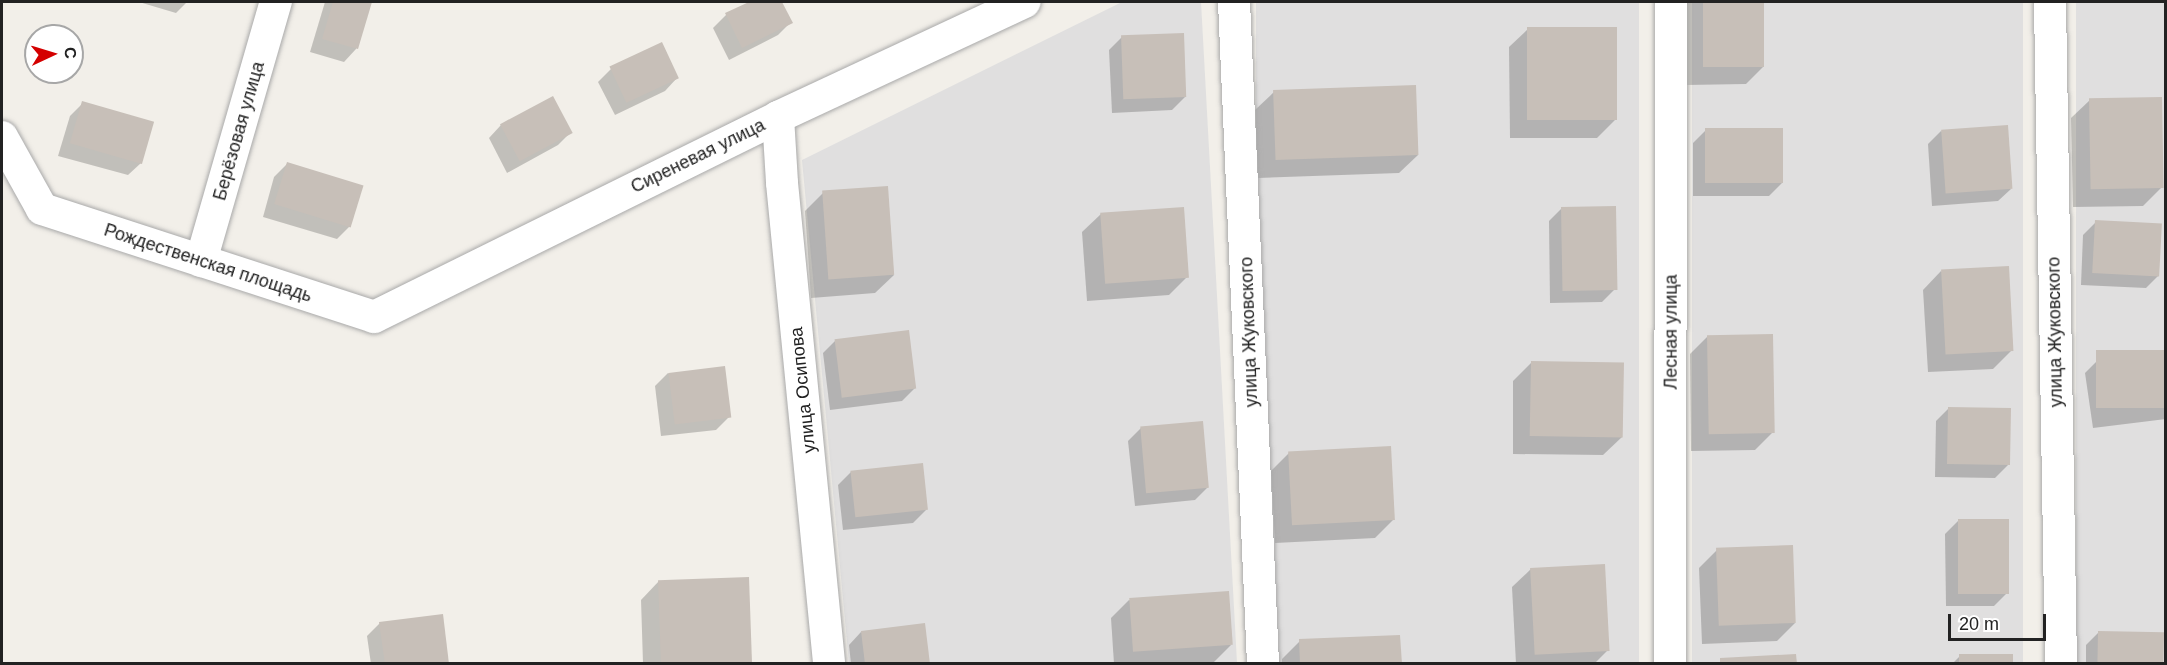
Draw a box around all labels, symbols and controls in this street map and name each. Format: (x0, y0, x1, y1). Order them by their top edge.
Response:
north arrow (24, 24, 84, 84)
text: С (62, 46, 79, 59)
street label: Берёзовая улица (209, 59, 269, 203)
street label: Сиреневая улица (627, 114, 769, 198)
street label: Рождественская площадь (101, 219, 315, 307)
street label: улица Жуковского (1236, 256, 1262, 408)
street label: улица Жуковского (2043, 257, 2067, 407)
street label: Лесная улица (1660, 274, 1682, 390)
street label: улица Осипова (786, 326, 820, 454)
scale bar (1951, 602, 2048, 640)
text: 20 m (1959, 614, 1999, 634)

